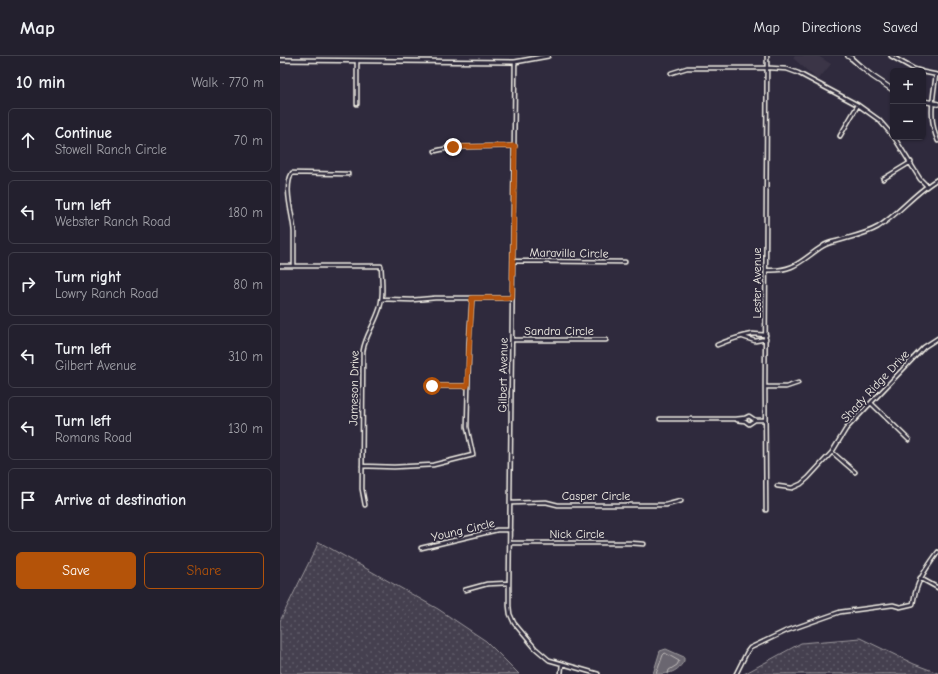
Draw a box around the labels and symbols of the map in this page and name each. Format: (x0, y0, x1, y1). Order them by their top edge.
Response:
route end (444, 138, 462, 156)
street label: Maravilla Circle (529, 245, 609, 261)
street label: Lester Avenue (750, 247, 764, 319)
street label: Sandra Circle (524, 324, 594, 338)
street label: Gilbert Avenue (495, 337, 511, 413)
street label: Shady Ridge Drive (838, 347, 912, 425)
street label: Jameson Drive (346, 350, 362, 426)
route start (423, 377, 441, 395)
street label: Casper Circle (562, 489, 630, 503)
street label: Young Circle (430, 516, 496, 544)
street label: Nick Circle (549, 527, 605, 541)

